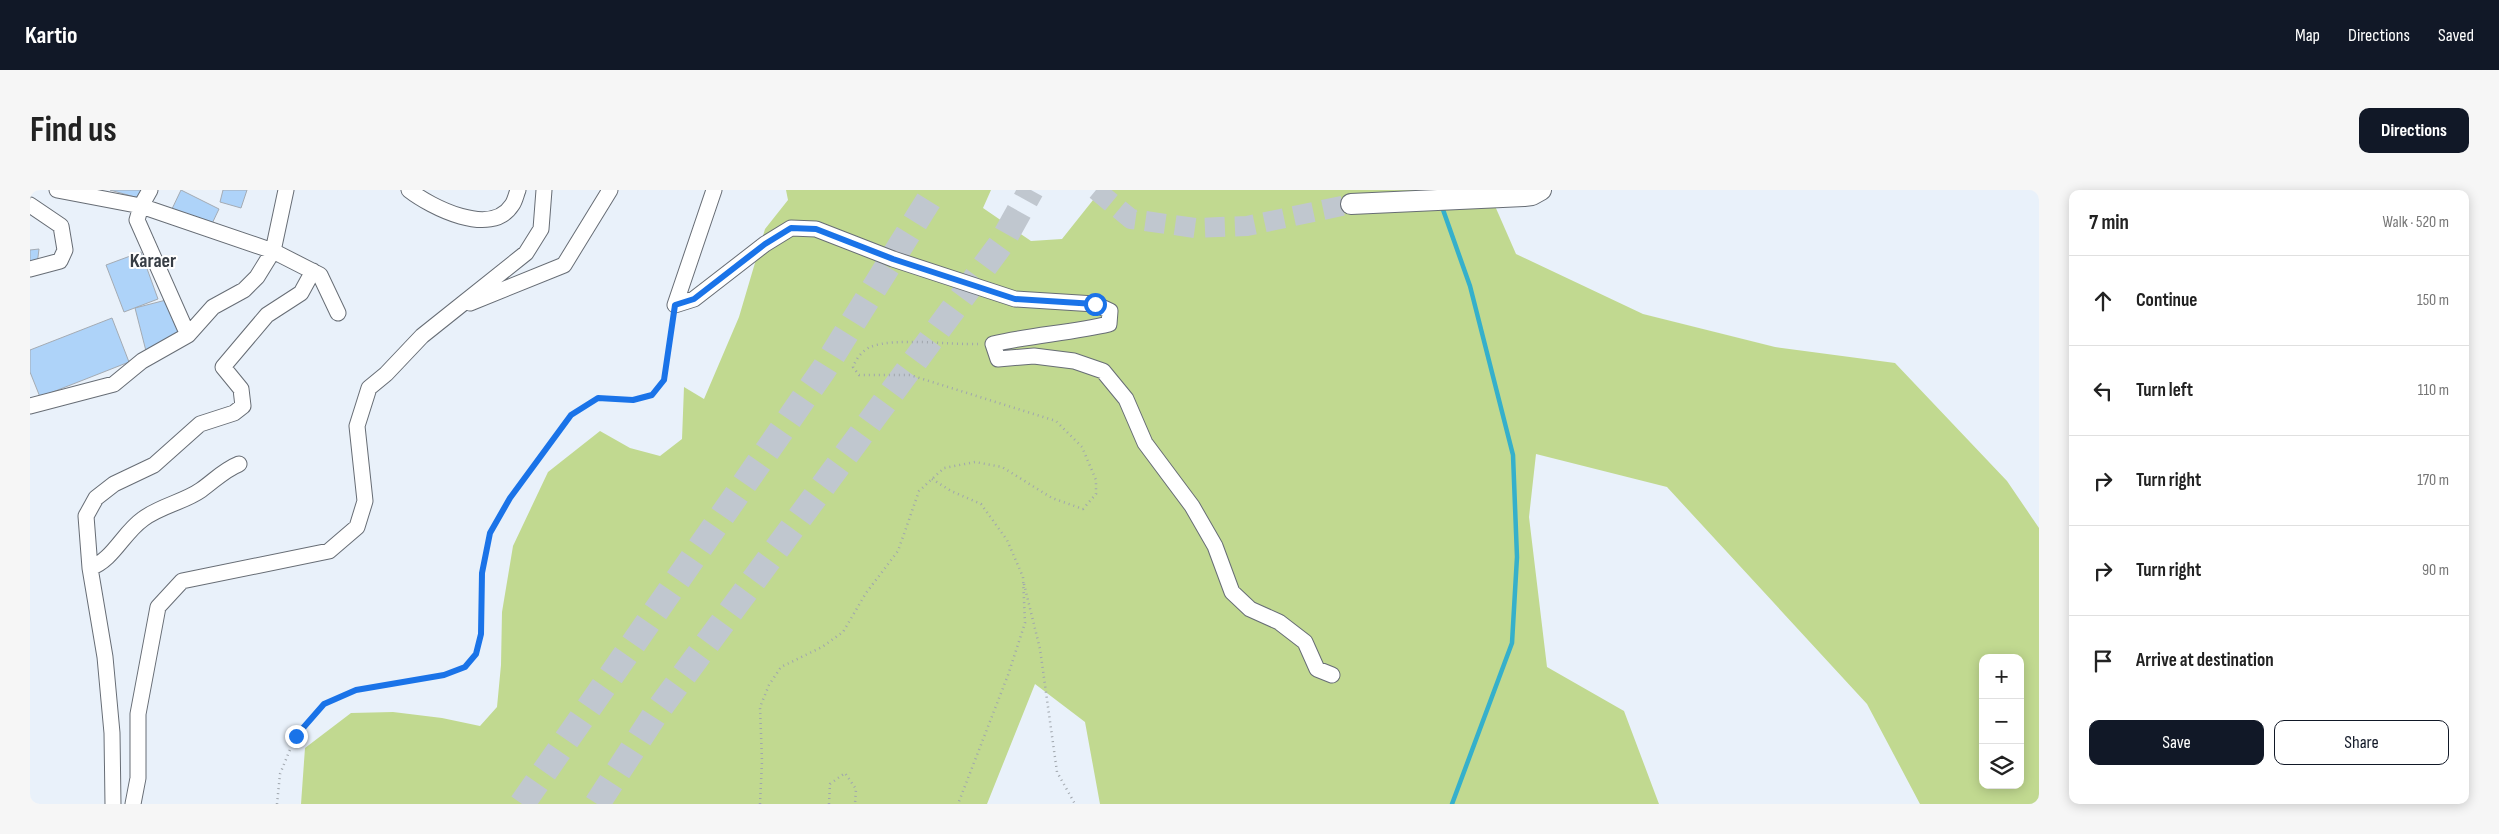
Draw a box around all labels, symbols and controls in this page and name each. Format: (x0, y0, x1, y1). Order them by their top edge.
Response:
text: Kartio (25, 21, 77, 50)
text: Map (2295, 25, 2320, 46)
text: Directions (2348, 25, 2410, 46)
text: Saved (2438, 25, 2474, 46)
button: Directions (2359, 108, 2469, 153)
text: Find us (30, 109, 117, 152)
text: 7 min (2089, 210, 2129, 235)
text: Walk · 520 m (2383, 213, 2449, 232)
district label: Karaer (130, 249, 176, 273)
icon: ahead (2089, 287, 2117, 315)
text: Continue (2136, 289, 2197, 312)
text: 150 m (2417, 291, 2449, 310)
route start (1084, 293, 1107, 316)
icon: left (2089, 377, 2117, 405)
text: Turn left (2136, 379, 2193, 402)
text: 110 m (2418, 381, 2449, 400)
icon: right (2089, 467, 2117, 495)
text: Turn right (2136, 469, 2201, 492)
text: 170 m (2417, 471, 2449, 490)
icon: right (2089, 557, 2117, 585)
text: Turn right (2136, 559, 2201, 582)
text: 90 m (2422, 561, 2449, 580)
icon: arrive (2089, 647, 2117, 675)
text: Arrive at destination (2136, 649, 2274, 672)
map controls (1979, 654, 2024, 789)
button: + (1979, 654, 2024, 699)
button: − (1979, 699, 2024, 744)
button: Save (2089, 720, 2264, 765)
button: Share (2274, 720, 2449, 765)
route end (285, 725, 308, 748)
button: layers (1979, 744, 2024, 789)

